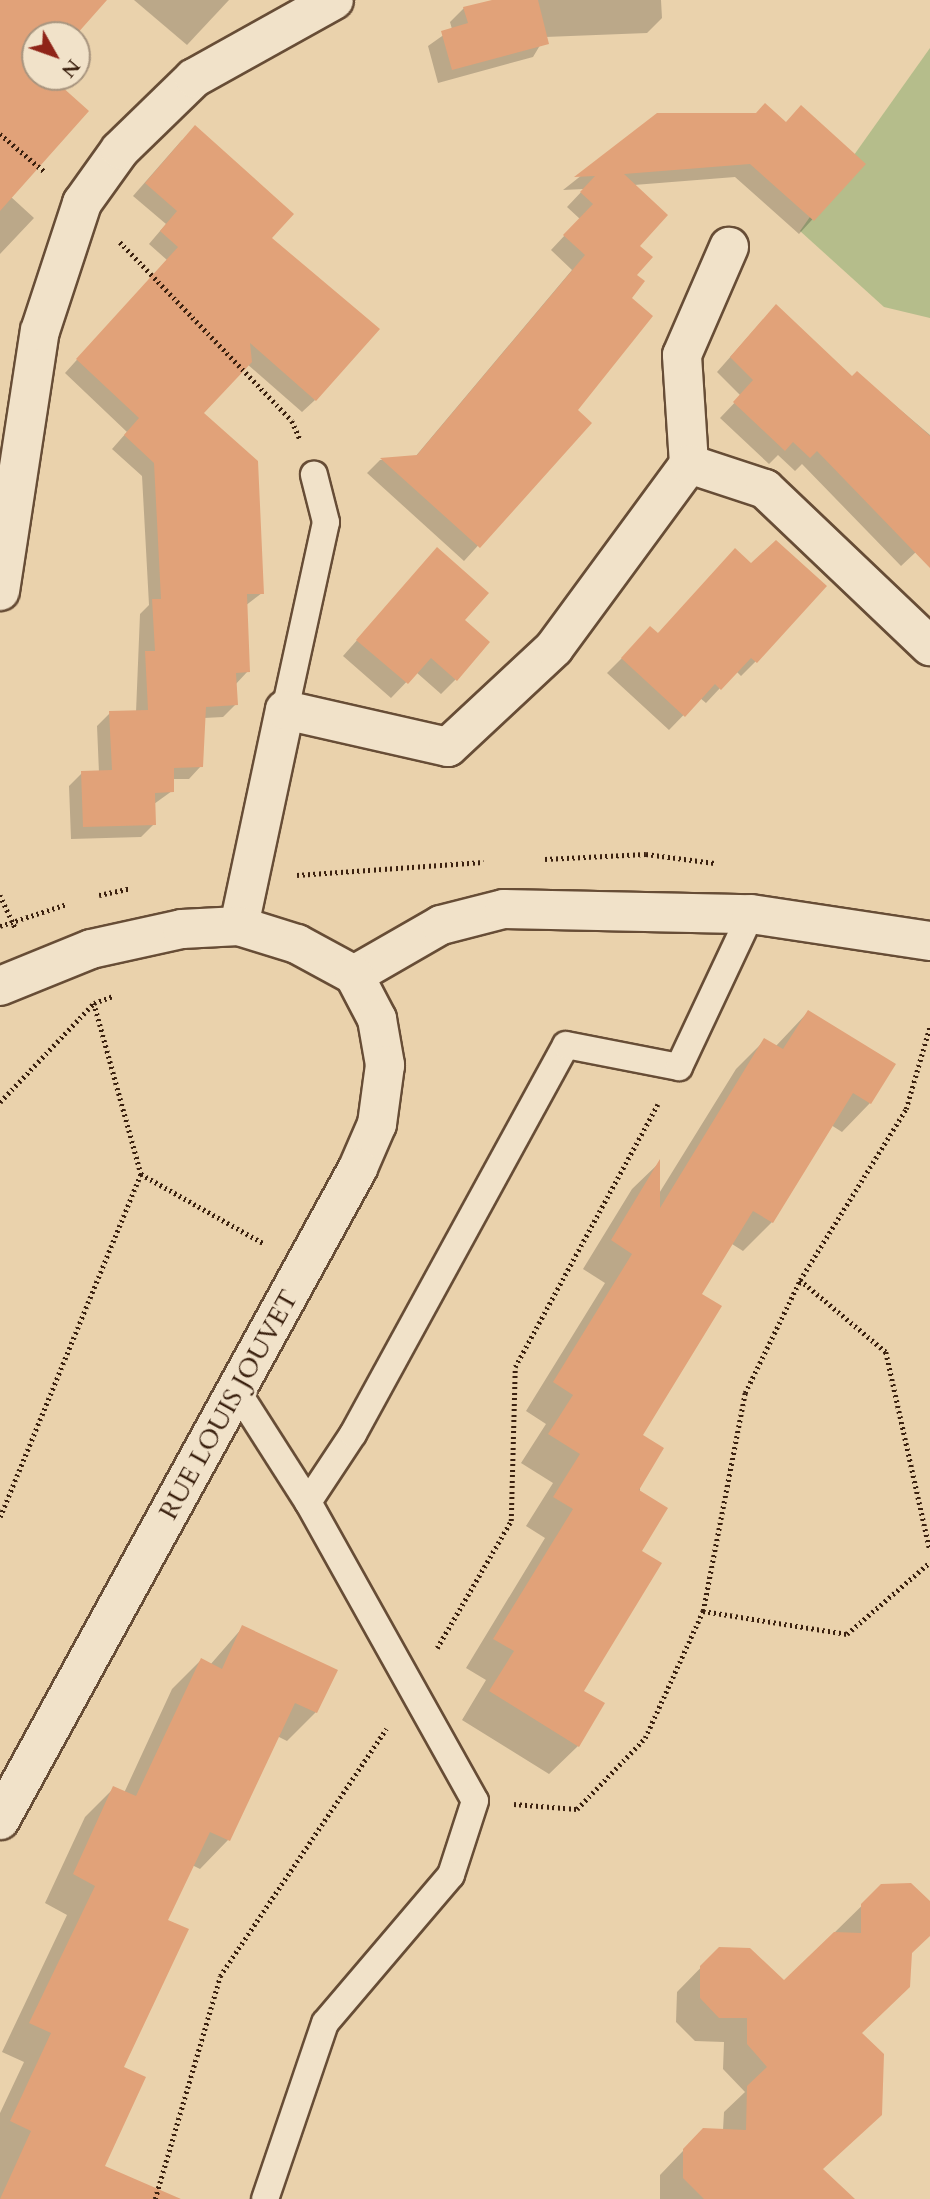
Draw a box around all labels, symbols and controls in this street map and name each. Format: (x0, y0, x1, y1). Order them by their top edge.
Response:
north arrow (21, 21, 91, 91)
text: N (55, 54, 86, 83)
street label: RUE LOUIS JOUVET (153, 1285, 305, 1525)

